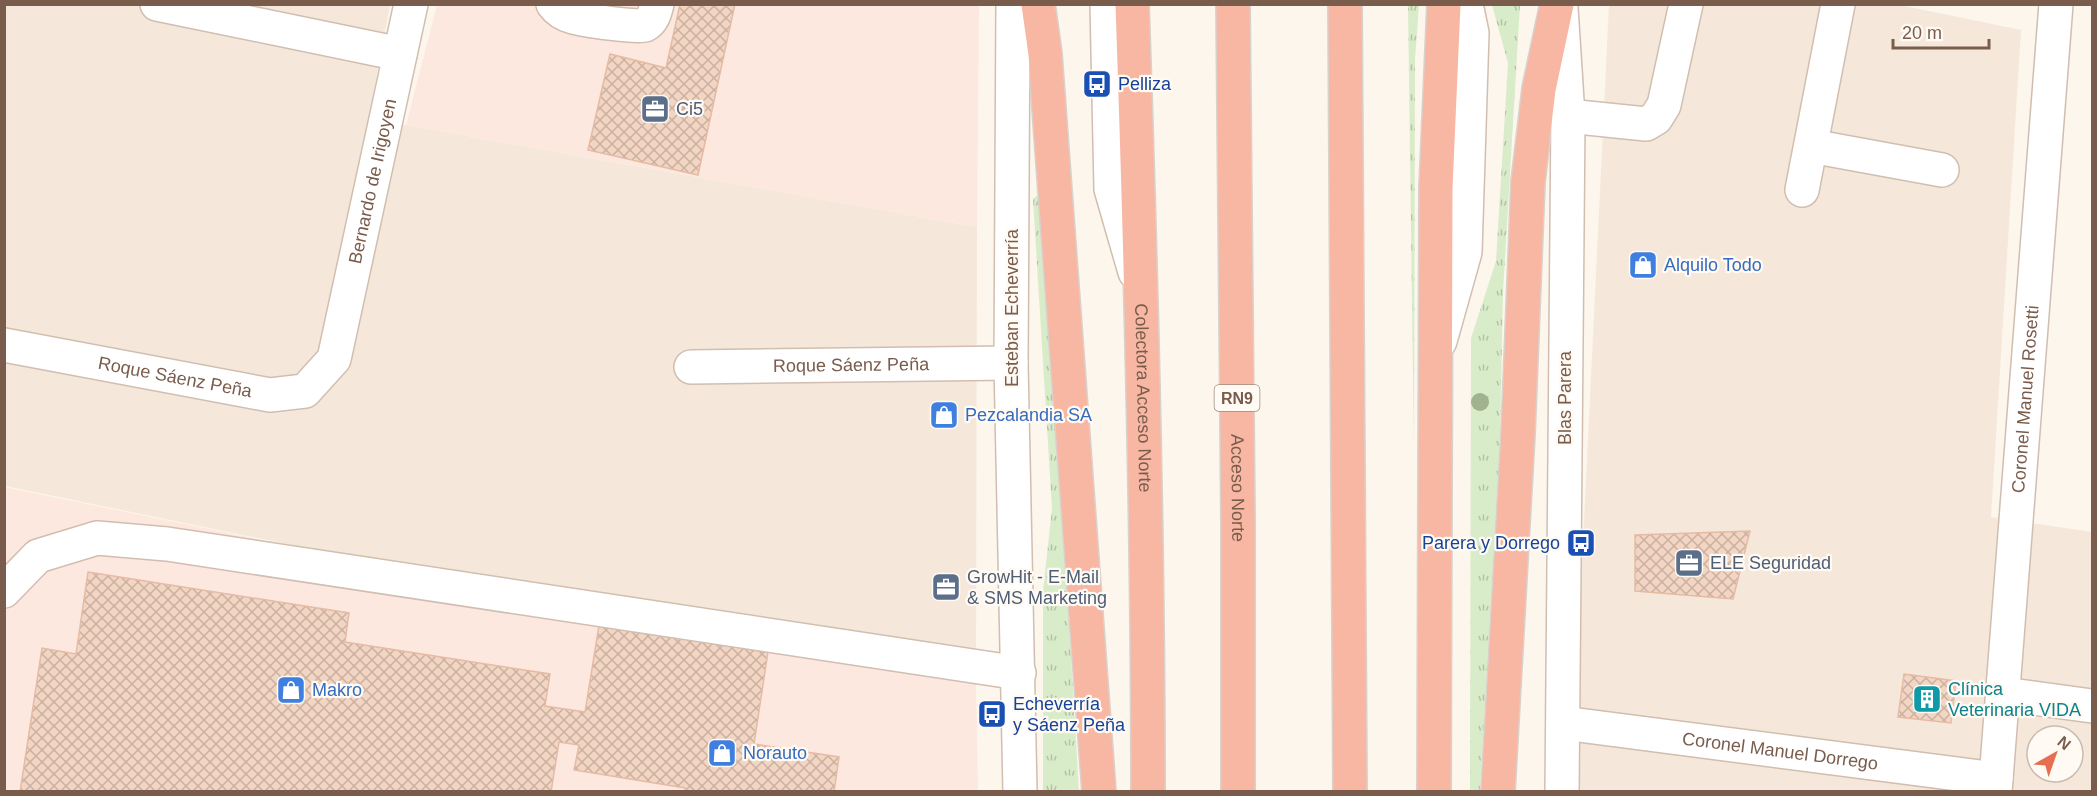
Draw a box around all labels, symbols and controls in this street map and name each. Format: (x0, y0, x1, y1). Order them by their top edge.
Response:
scale bar (1893, 12, 1989, 50)
text: 20 m (1902, 23, 1942, 43)
bus stop icon: Pelliza (1081, 68, 1113, 100)
place label: Pelliza (1118, 74, 1172, 94)
office icon: Ci5 (639, 93, 671, 125)
street label: Bernardo de Irigoyen (345, 97, 400, 266)
place label: Ci5 (676, 99, 703, 119)
street label: Esteban Echeverría (1002, 228, 1022, 387)
shop icon: Alquilo Todo (1627, 249, 1659, 281)
place label: Alquilo Todo (1664, 255, 1762, 275)
street label: Colectora Acceso Norte (1131, 303, 1155, 493)
street label: Coronel Manuel Rosetti (2008, 305, 2043, 494)
street label: Blas Parera (1555, 350, 1575, 445)
street label: Roque Sáenz Peña (96, 353, 255, 402)
street label: Roque Sáenz Peña (773, 354, 930, 376)
road number: RN9 (1214, 385, 1260, 411)
shop icon: Pezcalandia SA (928, 399, 960, 431)
place label: Pezcalandia SA (965, 405, 1092, 425)
street label: Acceso Norte (1227, 434, 1248, 542)
bus stop icon: Parera y Dorrego (1565, 527, 1597, 559)
place label: Parera y Dorrego (1422, 533, 1560, 553)
office icon: ELE Seguridad (1673, 547, 1705, 579)
place label: ELE Seguridad (1710, 553, 1831, 573)
place label: GrowHit - E-Mail & SMS Marketing (967, 567, 1107, 608)
office icon: GrowHit - E-Mail & SMS Marketing (930, 571, 962, 603)
shop icon: Makro (275, 674, 307, 706)
place label: Clínica Veterinaria VIDA (1948, 679, 2081, 720)
place label: Makro (312, 680, 362, 700)
building icon: Clínica Veterinaria VIDA (1911, 683, 1943, 715)
place label: Echeverría y Sáenz Peña (1013, 694, 1126, 735)
bus stop icon: Echeverría y Sáenz Peña (976, 698, 1008, 730)
north arrow (2025, 724, 2085, 784)
street label: Coronel Manuel Dorrego (1681, 729, 1879, 774)
text: N (2054, 733, 2074, 753)
shop icon: Norauto (706, 737, 738, 769)
place label: Norauto (743, 743, 807, 763)

